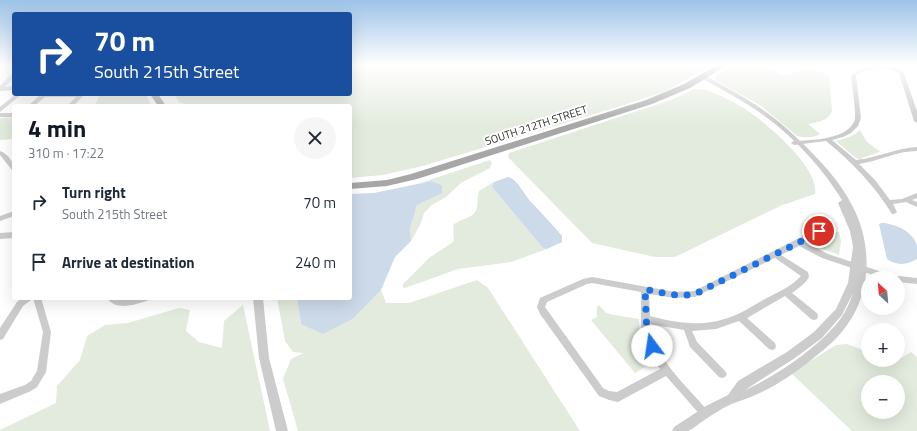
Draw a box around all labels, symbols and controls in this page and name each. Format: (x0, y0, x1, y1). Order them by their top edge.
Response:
text: 70 m (94, 19, 155, 62)
icon: right (28, 28, 80, 80)
text: South 215th Street (94, 58, 239, 85)
street label: SOUTH 212TH STREET (483, 101, 589, 149)
text: 4 min (28, 110, 86, 146)
button: close (294, 117, 336, 159)
text: 310 m · 17:22 (28, 143, 104, 163)
text: Turn right (62, 181, 126, 204)
icon: right (28, 191, 50, 213)
text: 70 m (303, 191, 336, 214)
text: South 215th Street (62, 204, 167, 224)
pin (802, 214, 836, 248)
icon: arrive (808, 220, 830, 242)
icon: arrive (28, 251, 50, 273)
text: Arrive at destination (62, 251, 195, 274)
text: 240 m (295, 251, 336, 274)
north arrow (861, 271, 905, 315)
map controls (861, 271, 905, 419)
button: + (861, 323, 905, 367)
position arrow (631, 325, 673, 367)
button: − (861, 375, 905, 419)

